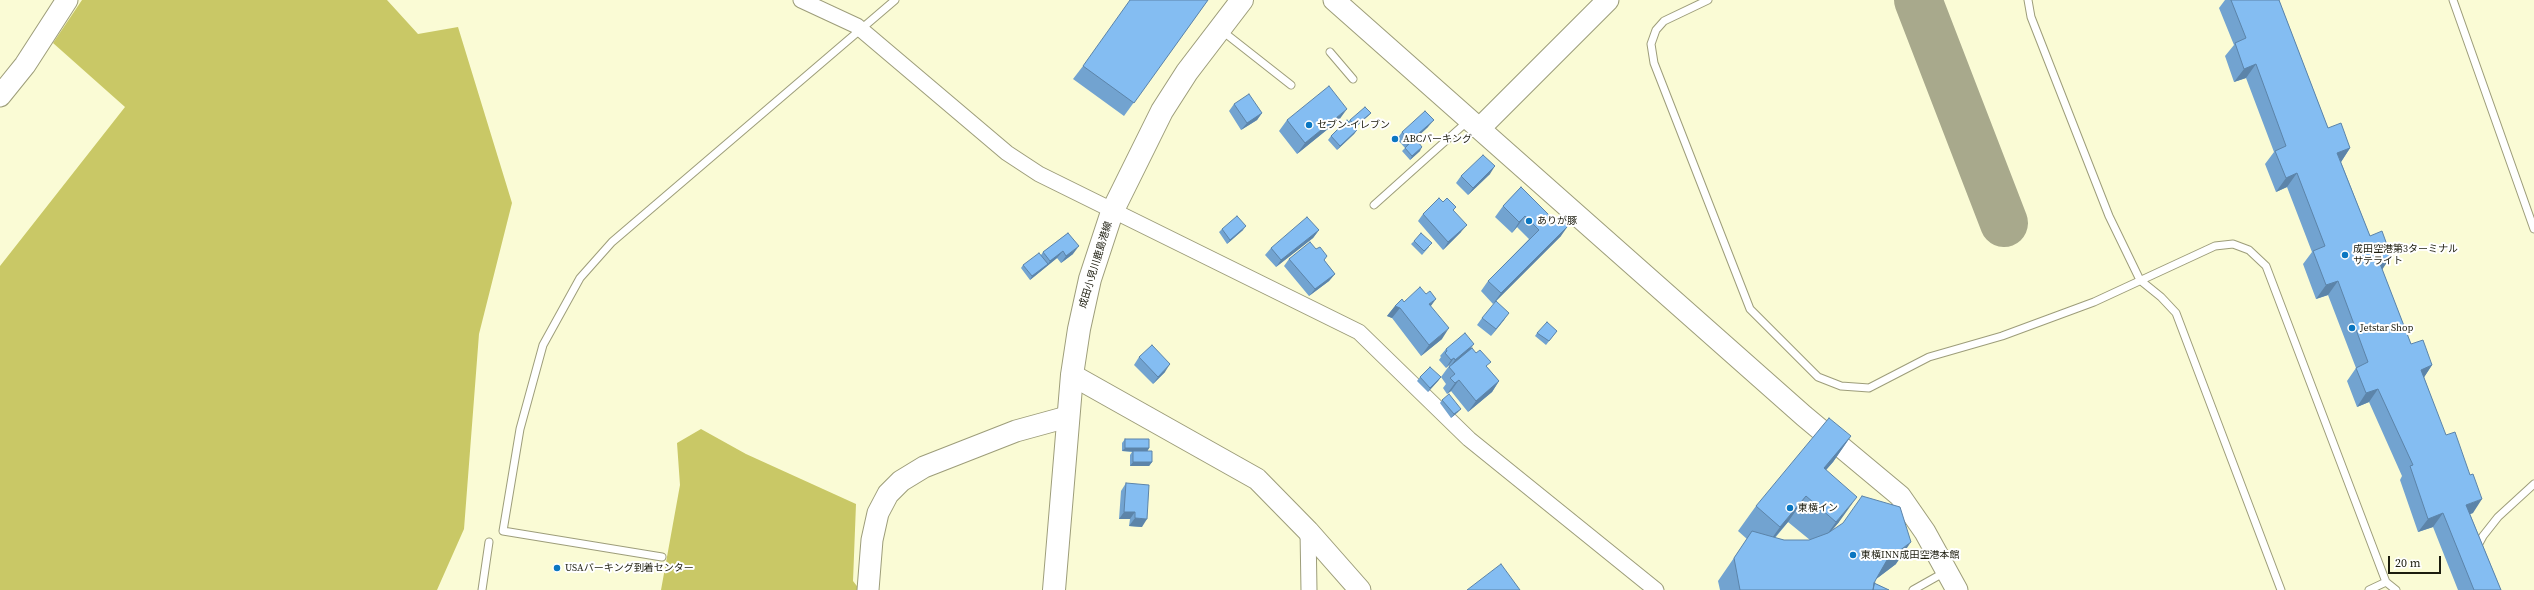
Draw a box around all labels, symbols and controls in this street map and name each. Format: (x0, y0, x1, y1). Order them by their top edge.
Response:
place label: セブン-イレブン (1317, 119, 1390, 131)
marker: セブン-イレブン (1304, 120, 1314, 130)
place label: ABCパーキング (1403, 133, 1472, 145)
marker: ABCパーキング (1390, 134, 1400, 144)
place label: ありが豚 (1537, 215, 1577, 227)
marker: ありが豚 (1524, 216, 1534, 226)
street label: 成田小見川鹿島港線 (1077, 220, 1115, 310)
place label: 成田空港第3ターミナル サテライト (2353, 243, 2458, 266)
marker: 成田空港第3ターミナル サテライト (2340, 250, 2350, 260)
place label: Jetstar Shop (2360, 322, 2413, 334)
marker: Jetstar Shop (2347, 323, 2357, 333)
place label: 東横イン (1798, 502, 1838, 514)
marker: 東横イン (1785, 503, 1795, 513)
scale bar (2390, 548, 2443, 574)
place label: 東横INN成田空港本館 (1861, 549, 1959, 561)
marker: 東横INN成田空港本館 (1848, 550, 1858, 560)
text: 20 m (2395, 555, 2421, 571)
place label: USAパーキング到着センター (565, 562, 694, 574)
marker: USAパーキング到着センター (552, 563, 562, 573)

